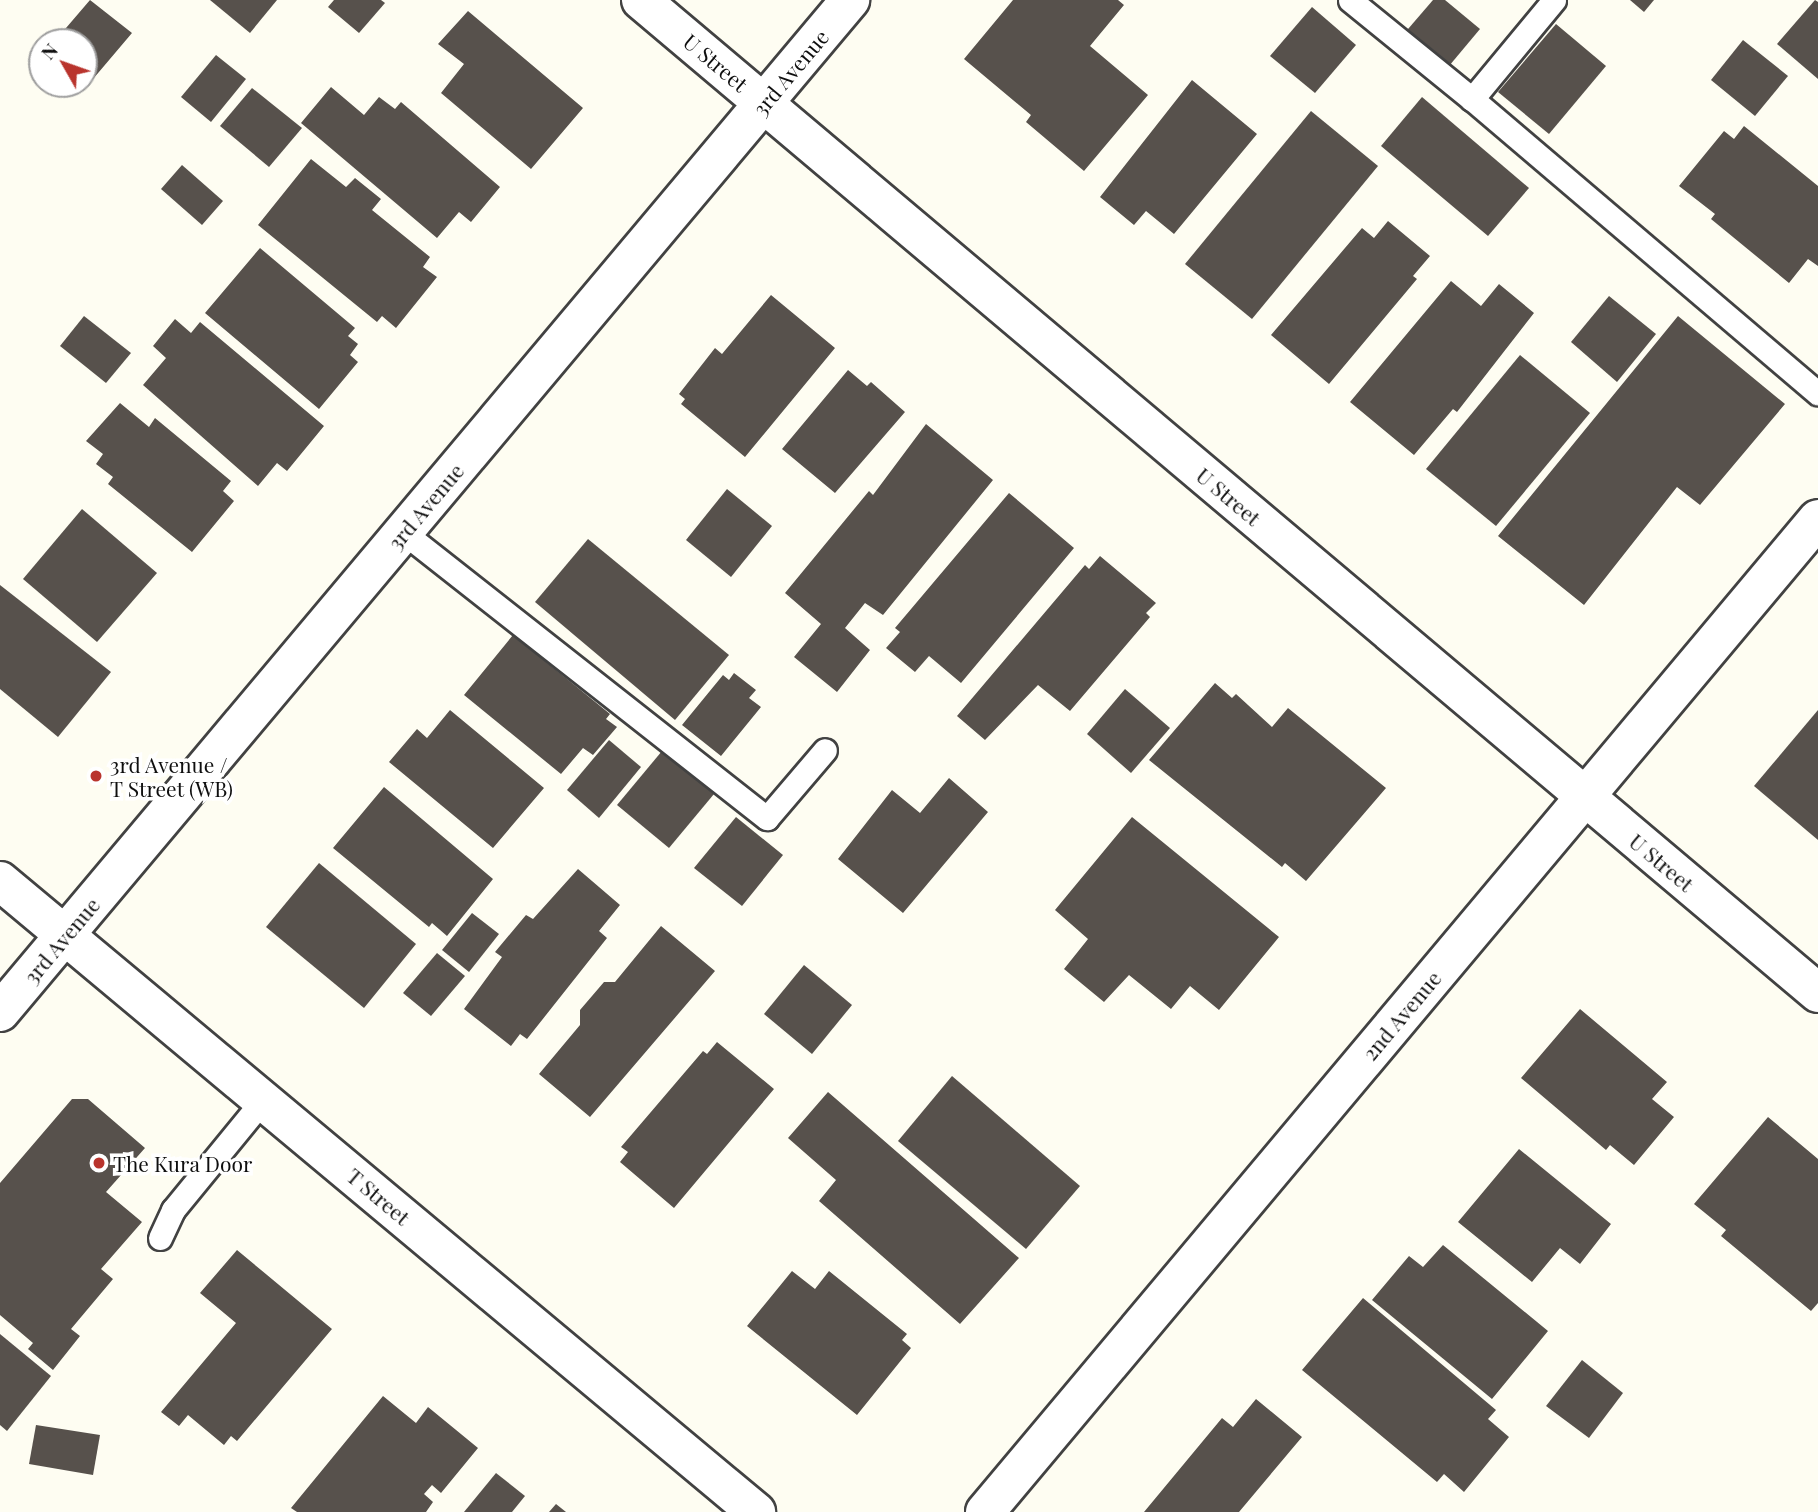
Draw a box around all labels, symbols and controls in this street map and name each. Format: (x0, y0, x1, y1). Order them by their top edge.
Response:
street label: 3rd Avenue (747, 24, 833, 120)
north arrow (28, 28, 98, 98)
street label: U Street (679, 28, 753, 96)
text: N (34, 37, 63, 64)
street label: 3rd Avenue (382, 458, 468, 554)
street label: U Street (1192, 462, 1266, 530)
place label: 3rd Avenue / T Street (WB) (110, 751, 234, 801)
marker: 3rd Avenue / T Street (WB) (88, 768, 104, 784)
street label: U Street (1625, 828, 1699, 896)
street label: 3rd Avenue (18, 892, 104, 988)
street label: 2nd Avenue (1356, 965, 1446, 1065)
place label: The Kura Door (113, 1150, 253, 1176)
marker: The Kura Door (91, 1155, 107, 1171)
street label: T Street (342, 1162, 416, 1230)

